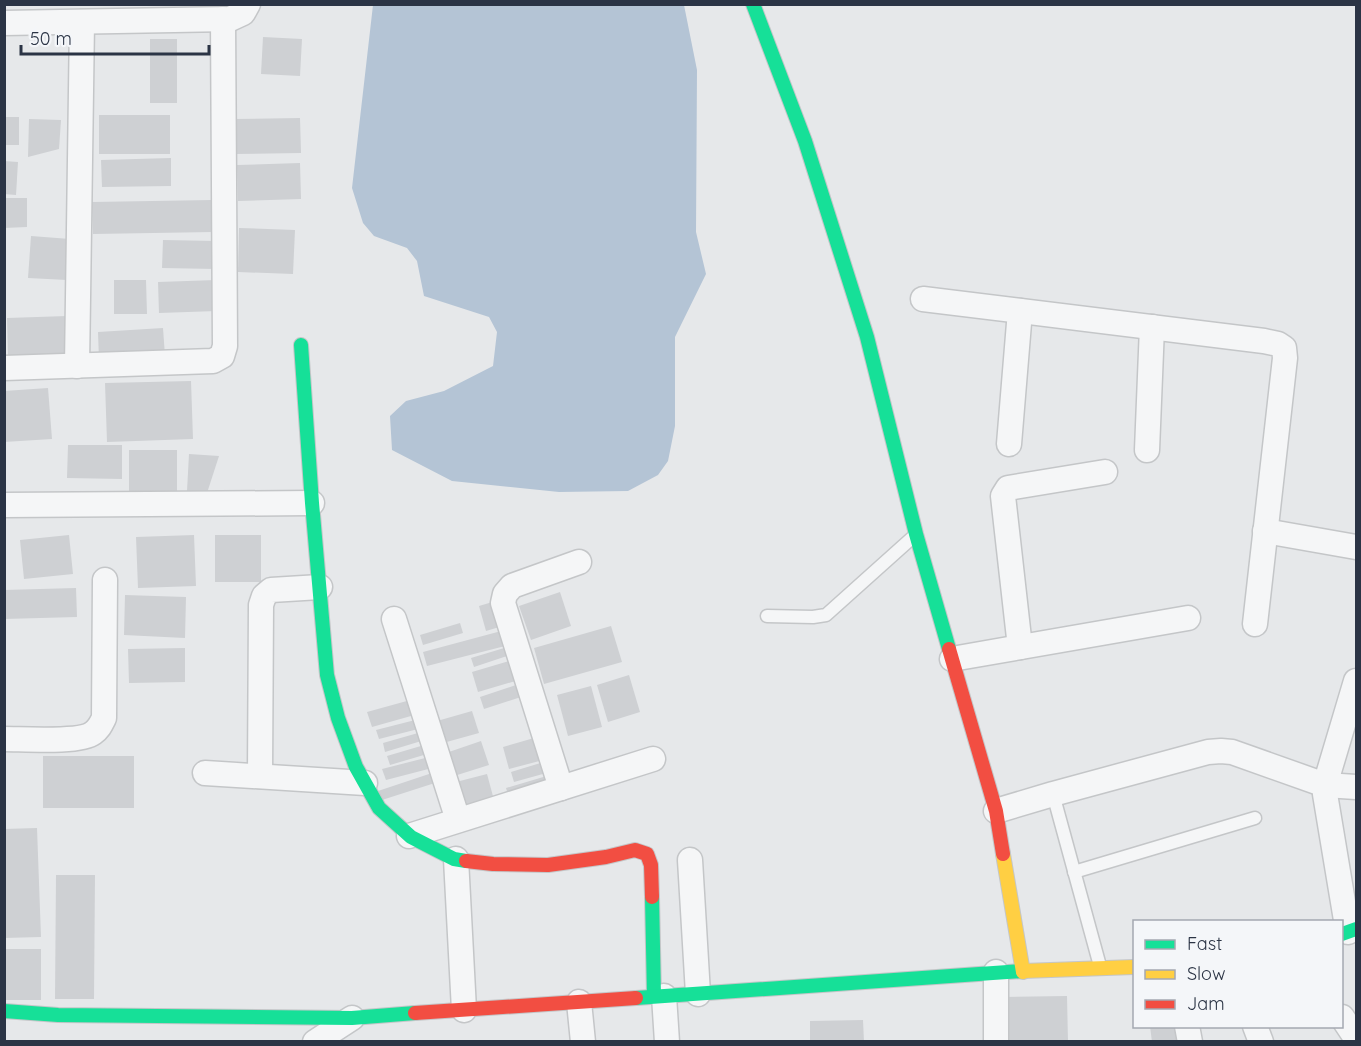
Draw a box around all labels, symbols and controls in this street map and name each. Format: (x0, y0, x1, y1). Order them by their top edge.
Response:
scale bar (21, 18, 208, 56)
text: 50 m (30, 27, 72, 50)
legend (1133, 920, 1343, 1028)
text: Fast (1187, 932, 1222, 955)
text: Slow (1187, 962, 1225, 985)
text: Jam (1187, 992, 1225, 1015)

